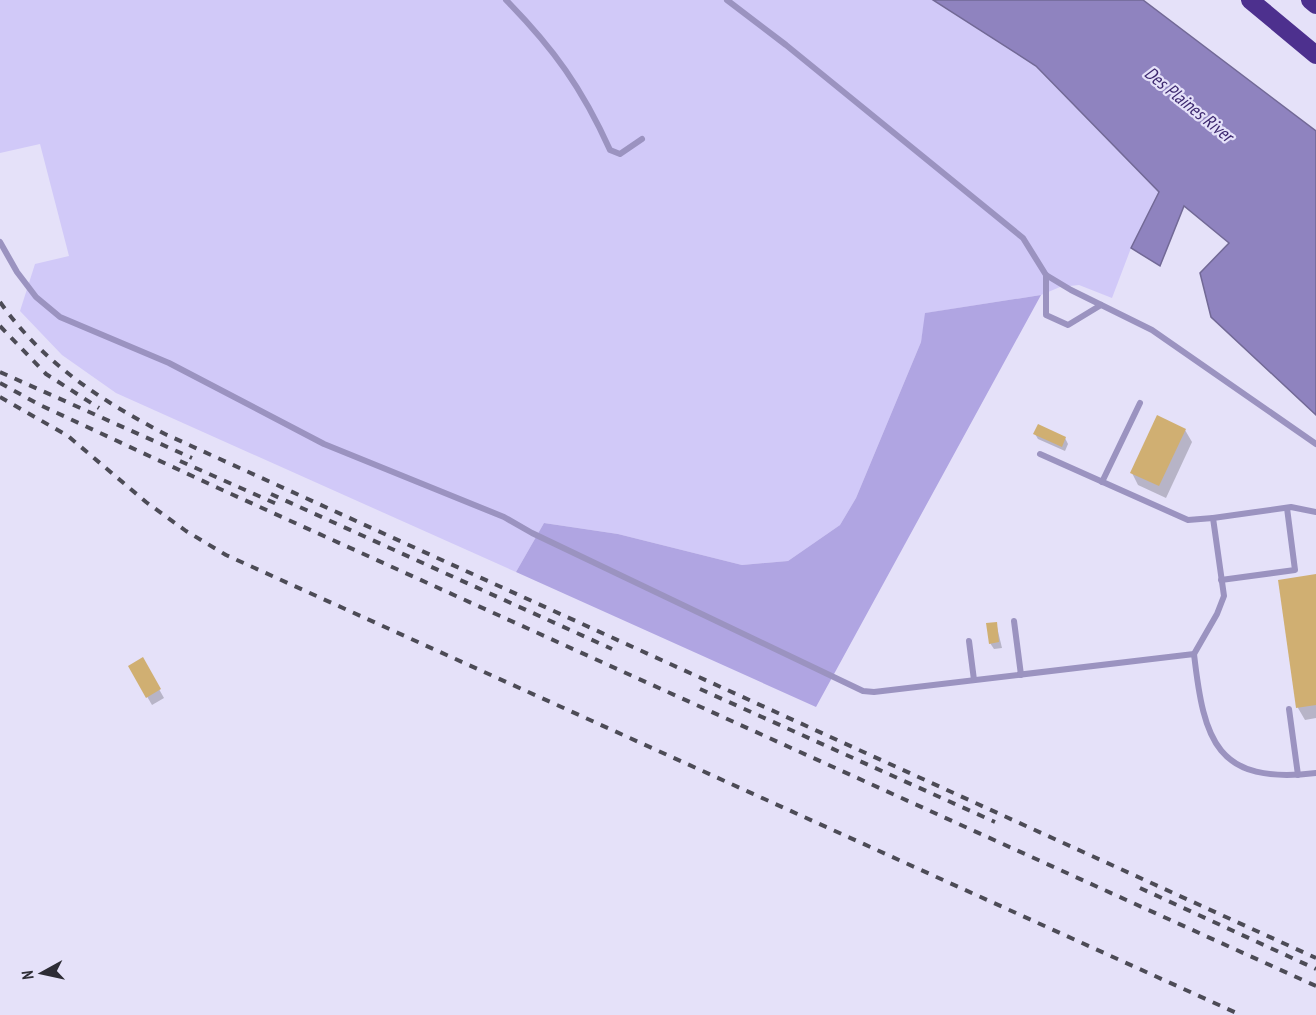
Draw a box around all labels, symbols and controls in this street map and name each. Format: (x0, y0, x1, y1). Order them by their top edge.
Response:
water label: Des Plaines River (1140, 61, 1240, 149)
north arrow (12, 943, 72, 1003)
text: N (17, 969, 38, 981)

